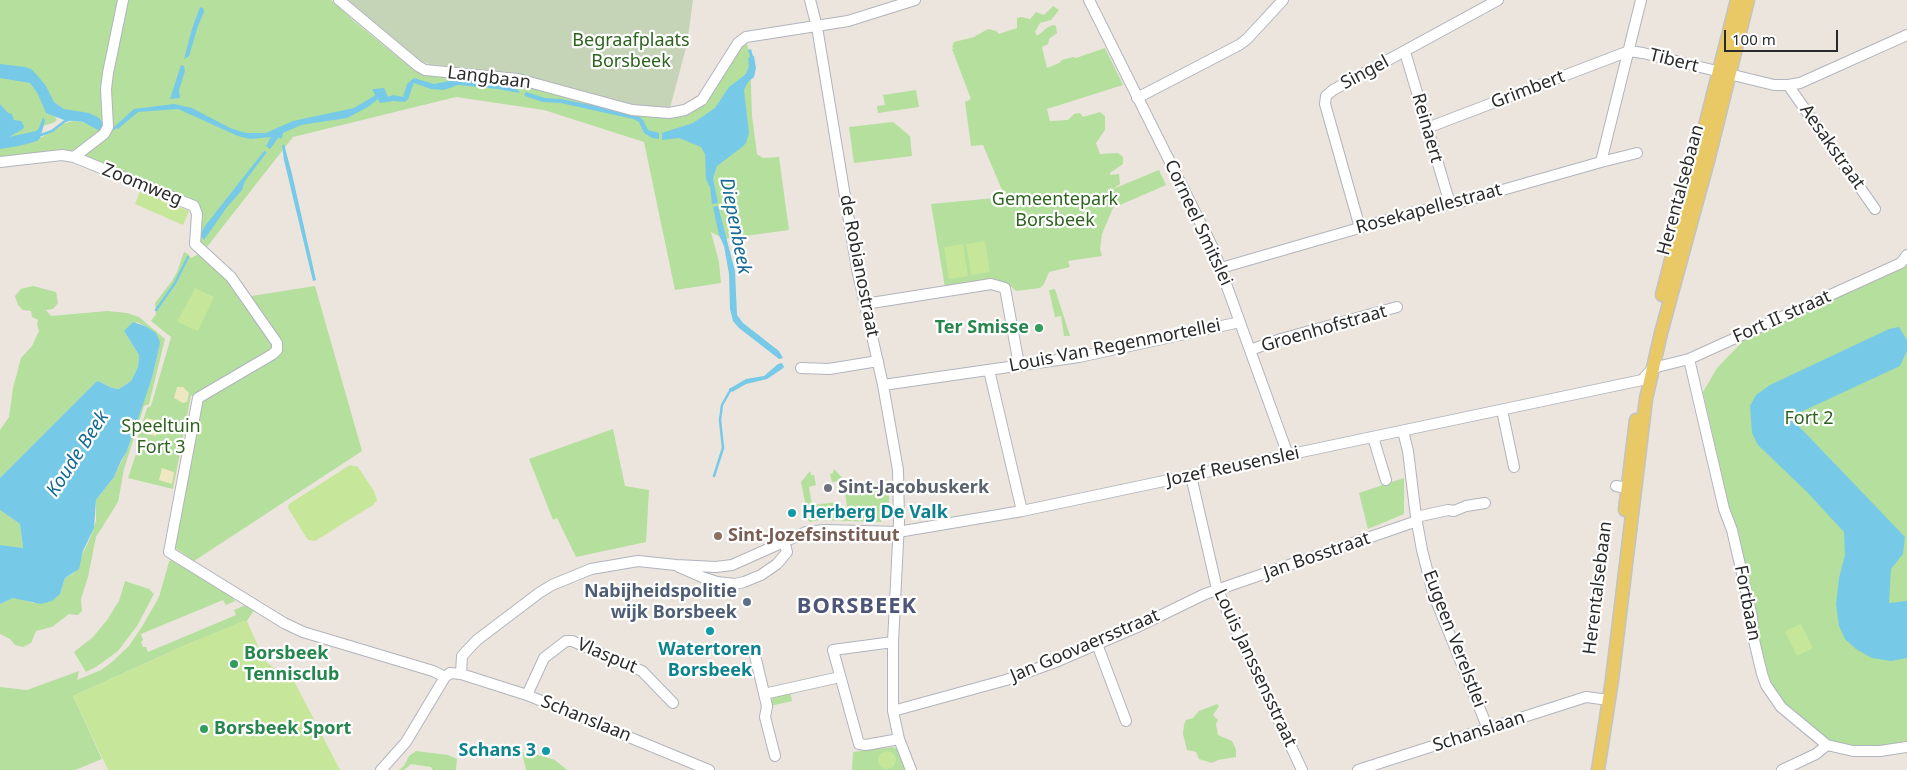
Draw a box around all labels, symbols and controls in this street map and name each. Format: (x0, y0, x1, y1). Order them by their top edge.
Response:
scale bar (1727, 20, 1841, 52)
text: 100 m (1732, 29, 1776, 49)
park label: Begraafplaats Borsbeek (572, 30, 690, 72)
street label: Tibert (1647, 44, 1701, 78)
street label: Singel (1337, 51, 1393, 95)
street label: Langbaan (446, 62, 532, 94)
street label: Grimbert (1488, 66, 1568, 114)
street label: Reinaert (1407, 91, 1447, 165)
street label: Aesakstraat (1795, 100, 1869, 194)
street label: Herentalsebaan (1653, 122, 1709, 258)
street label: Corneel Smitslei (1159, 157, 1237, 289)
street label: Zoomweg (99, 159, 185, 211)
water label: Diepenbeek (714, 176, 756, 276)
street label: Rosekapellestraat (1354, 179, 1504, 239)
park label: Gemeentepark Borsbeek (992, 189, 1118, 232)
street label: de Robianostraat (835, 193, 883, 339)
street label: Fort II straat (1730, 286, 1834, 348)
street label: Groenhofstraat (1259, 301, 1389, 357)
street label: Louis Van Regenmortellei (1007, 315, 1223, 377)
place label: Ter Smisse (935, 317, 1029, 339)
marker: Ter Smisse (1033, 322, 1045, 334)
water label: Koude Beek (42, 407, 114, 501)
park label: Fort 2 (1784, 408, 1834, 430)
park label: Speeltuin Fort 3 (121, 416, 201, 458)
street label: Jozef Reusenslei (1164, 442, 1302, 492)
place label: Sint-Jacobuskerk (838, 477, 989, 499)
marker: Sint-Jacobuskerk (822, 482, 834, 494)
place label: Herberg De Valk (802, 502, 948, 524)
marker: Herberg De Valk (786, 507, 798, 519)
street label: Herentalsebaan (1579, 520, 1617, 656)
place label: Sint-Jozefsinstituut (728, 525, 900, 547)
street label: Jan Bosstraat (1261, 528, 1373, 584)
marker: Sint-Jozefsinstituut (712, 530, 724, 542)
street label: Fortbaan (1729, 563, 1765, 643)
street label: Eugeen Verelstlei (1418, 567, 1490, 711)
place label: Nabijheidspolitie wijk Borsbeek (584, 581, 737, 624)
street label: Louis Janssensstraat (1209, 586, 1301, 750)
district label: BORSBEEK (796, 594, 918, 620)
marker: Nabijheidspolitie wijk Borsbeek (741, 596, 753, 608)
street label: Jan Goovaersstraat (1007, 605, 1163, 687)
marker: Watertoren Borsbeek (704, 625, 716, 637)
street label: Vlasput (574, 634, 640, 678)
place label: Watertoren Borsbeek (658, 639, 762, 682)
place label: Borsbeek Tennisclub (244, 643, 339, 686)
marker: Borsbeek Tennisclub (228, 658, 240, 670)
street label: Schanslaan (538, 691, 634, 747)
street label: Schanslaan (1430, 707, 1528, 757)
place label: Borsbeek Sport (214, 718, 351, 740)
marker: Borsbeek Sport (198, 723, 210, 735)
place label: Schans 3 (459, 740, 536, 762)
marker: Schans 3 (540, 745, 552, 757)

